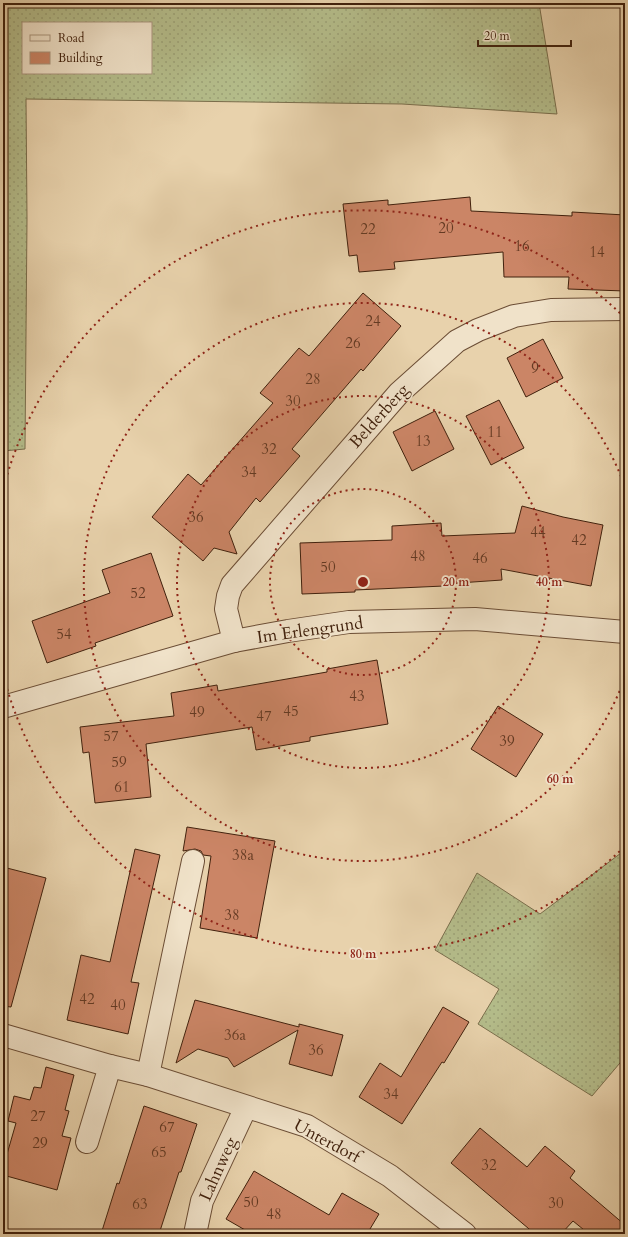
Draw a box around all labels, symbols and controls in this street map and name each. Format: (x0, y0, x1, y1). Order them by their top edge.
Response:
legend (22, 22, 152, 74)
scale bar (478, 22, 571, 48)
text: 20 m (484, 28, 511, 44)
text: Road (58, 30, 85, 46)
text: Building (58, 50, 103, 66)
house number: 20 (438, 218, 454, 238)
house number: 22 (360, 219, 376, 239)
house number: 16 (514, 236, 530, 256)
house number: 14 (589, 242, 605, 262)
house number: 24 (365, 311, 381, 331)
house number: 26 (345, 333, 361, 353)
house number: 9 (531, 358, 539, 378)
house number: 28 (305, 369, 321, 389)
street label: Belderberg (344, 379, 414, 453)
house number: 30 (285, 391, 301, 411)
house number: 11 (487, 422, 503, 442)
house number: 13 (415, 431, 431, 451)
house number: 32 (261, 439, 277, 459)
house number: 34 (241, 462, 257, 482)
house number: 36 (188, 507, 204, 527)
house number: 44 (530, 522, 546, 542)
house number: 42 (571, 530, 587, 550)
house number: 48 (410, 546, 426, 566)
house number: 46 (472, 548, 488, 568)
house number: 50 (320, 557, 336, 577)
text: 20 m (443, 574, 470, 590)
text: 40 m (536, 574, 563, 590)
centre of rings (356, 575, 370, 589)
house number: 52 (130, 583, 146, 603)
street label: Im Erlengrund (255, 611, 365, 649)
house number: 54 (56, 624, 72, 644)
house number: 43 (349, 686, 365, 706)
house number: 45 (283, 701, 299, 721)
house number: 49 (189, 702, 205, 722)
house number: 47 (256, 706, 272, 726)
house number: 57 (103, 726, 119, 746)
house number: 39 (499, 731, 515, 751)
house number: 59 (111, 752, 127, 772)
text: 60 m (547, 771, 574, 787)
house number: 61 (114, 777, 130, 797)
house number: 38a (232, 845, 254, 865)
house number: 38 (224, 905, 240, 925)
text: 80 m (350, 946, 377, 962)
house number: 42 (79, 989, 95, 1009)
house number: 40 (110, 995, 126, 1015)
house number: 36a (224, 1025, 246, 1045)
house number: 36 (308, 1040, 324, 1060)
house number: 34 (383, 1084, 399, 1104)
house number: 27 (30, 1106, 46, 1126)
street label: Unterdorf (290, 1114, 367, 1169)
house number: 67 (159, 1117, 175, 1137)
house number: 29 (32, 1133, 48, 1153)
street label: Lahnweg (194, 1133, 242, 1205)
house number: 65 (151, 1142, 167, 1162)
house number: 32 (481, 1155, 497, 1175)
house number: 50 (243, 1192, 259, 1212)
house number: 30 (548, 1193, 564, 1213)
house number: 63 (132, 1194, 148, 1214)
house number: 48 (266, 1204, 282, 1224)

